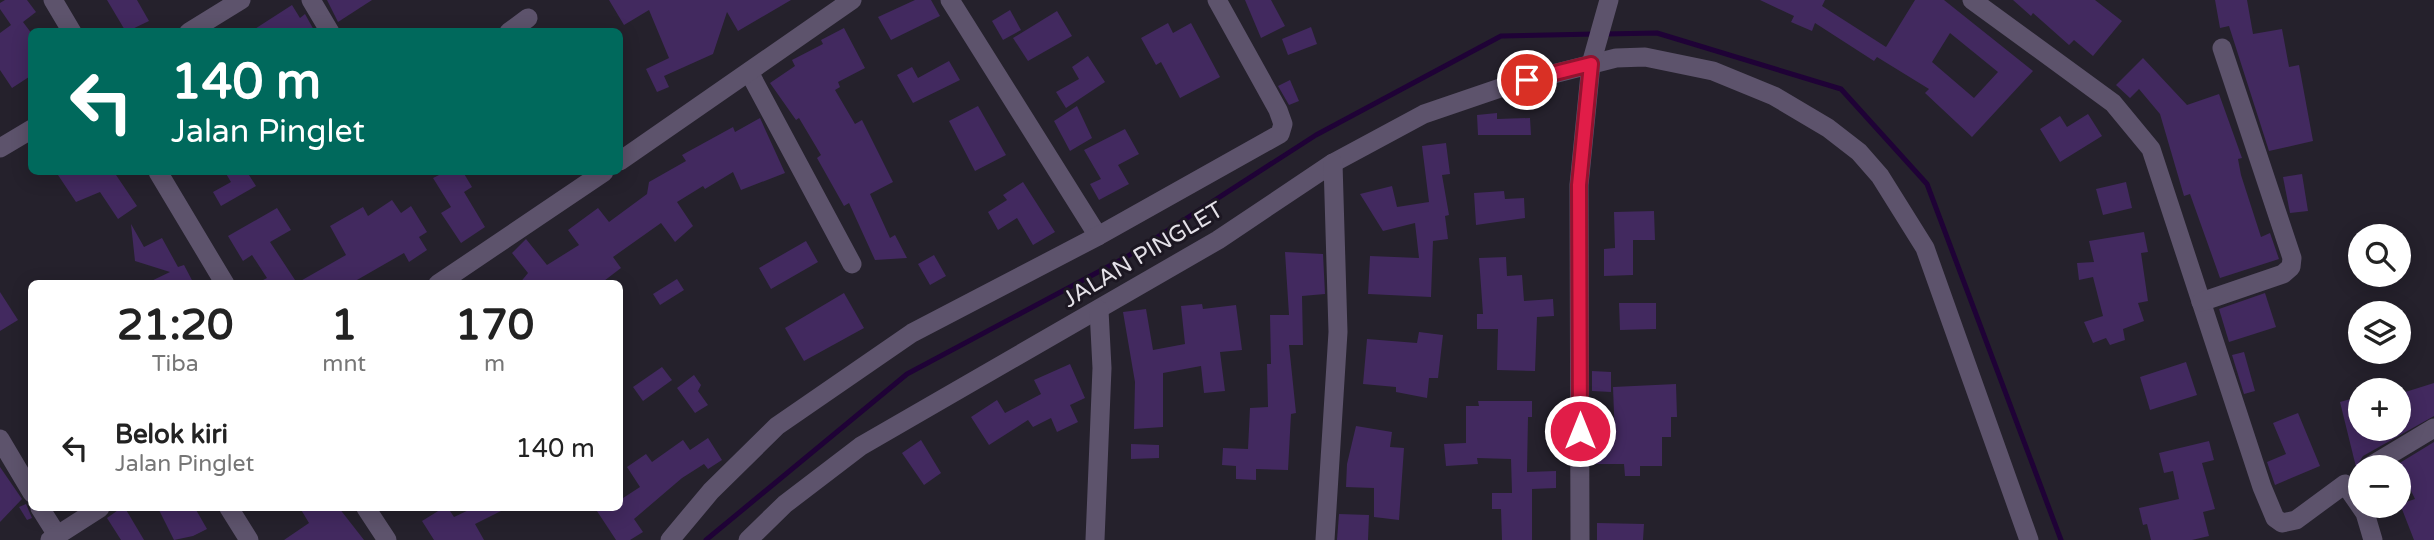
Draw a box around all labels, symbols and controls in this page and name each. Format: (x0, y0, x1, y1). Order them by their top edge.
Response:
pin (1497, 50, 1557, 110)
text: 140 m (171, 53, 321, 112)
icon: left (56, 56, 147, 147)
icon: arrive (1508, 61, 1546, 99)
text: Jalan Pinglet (171, 113, 365, 151)
street label: JALAN PINGLET (1058, 196, 1228, 314)
map controls (2348, 224, 2411, 518)
button: search (2348, 224, 2411, 287)
text: 21:20 (117, 300, 233, 351)
text: 1 (331, 300, 357, 351)
text: 170 (455, 300, 534, 351)
button: layers (2348, 301, 2411, 364)
text: Tiba (152, 350, 199, 378)
text: mnt (322, 350, 366, 378)
text: m (484, 350, 505, 378)
button: + (2348, 378, 2411, 441)
position arrow (1543, 394, 1617, 468)
text: Belok kiri (115, 419, 228, 450)
icon: left (56, 429, 94, 467)
text: 140 m (515, 433, 595, 464)
text: Jalan Pinglet (115, 450, 254, 478)
button: − (2348, 455, 2411, 518)

